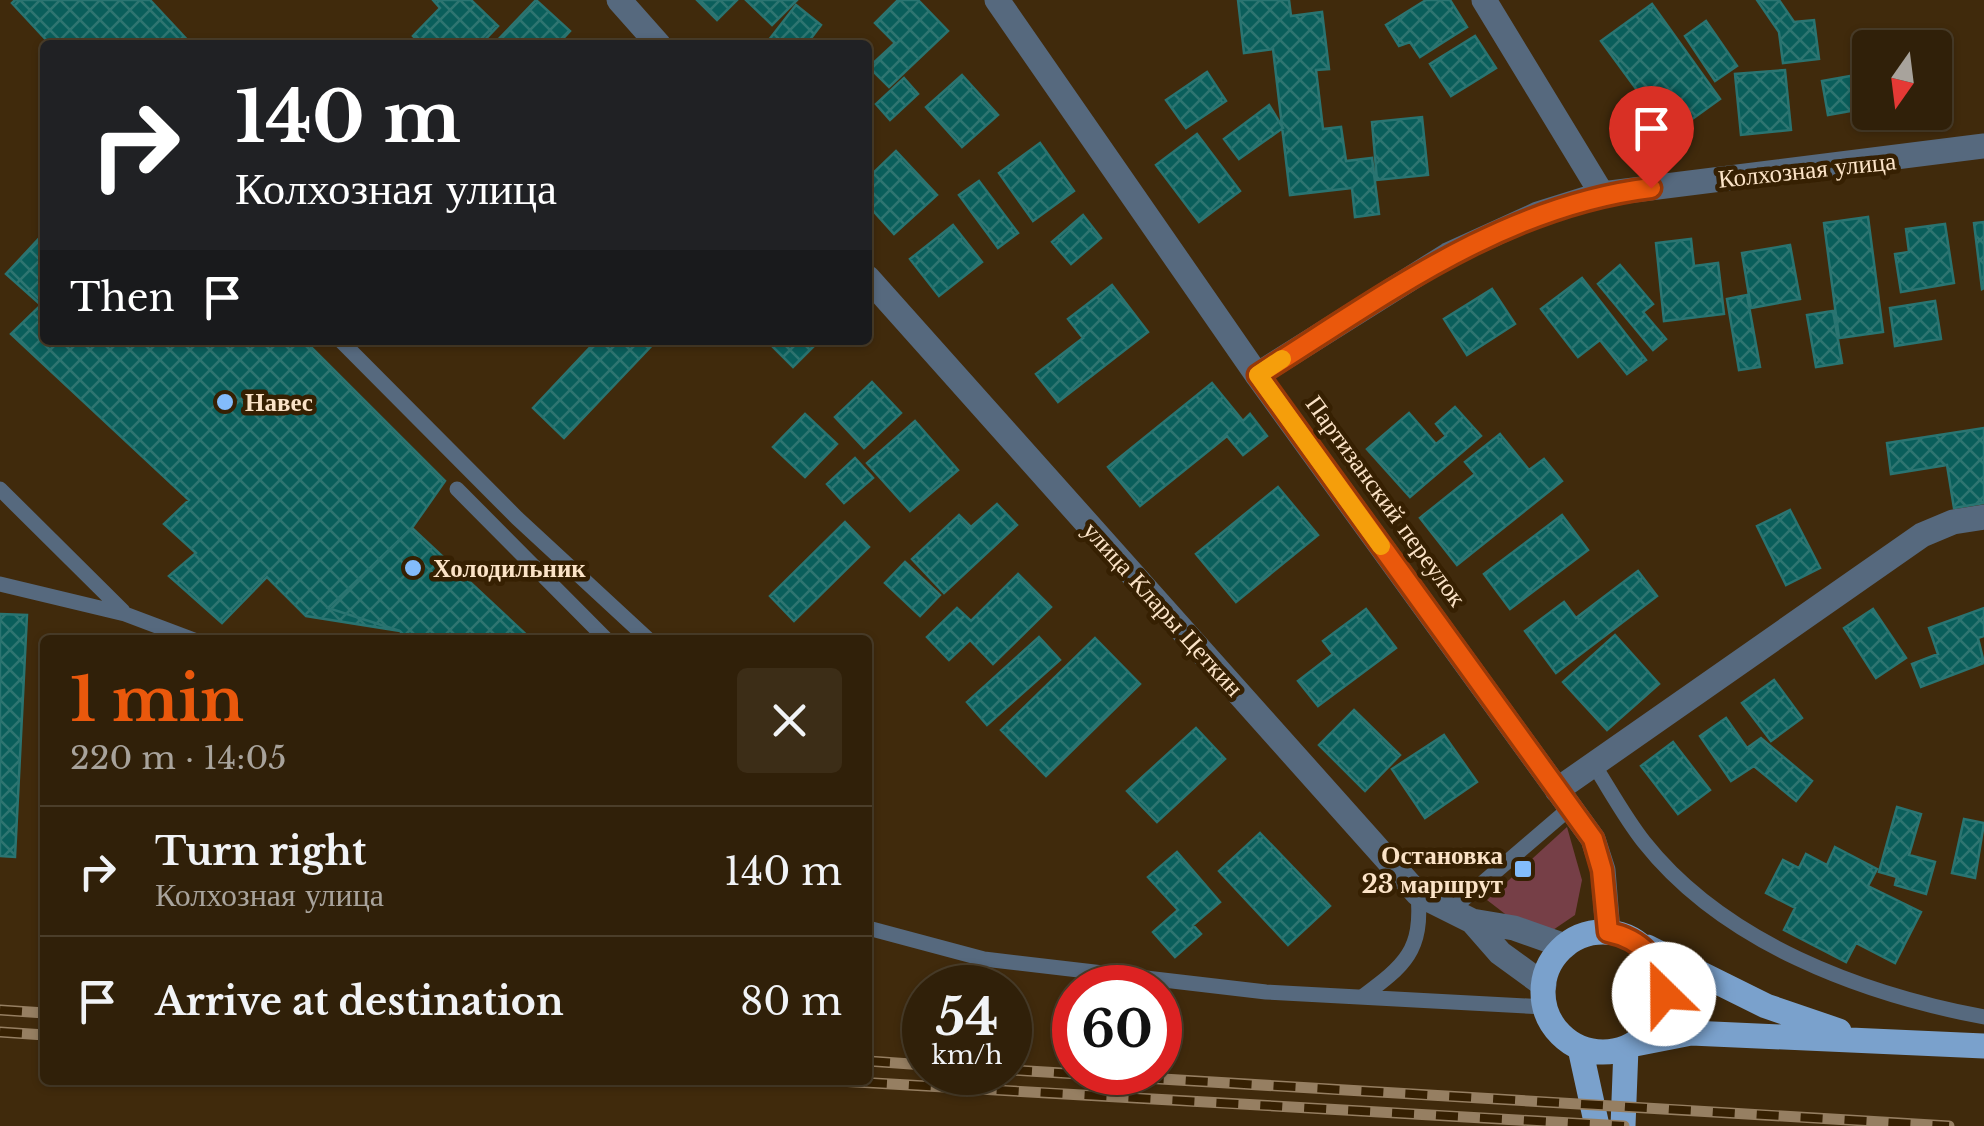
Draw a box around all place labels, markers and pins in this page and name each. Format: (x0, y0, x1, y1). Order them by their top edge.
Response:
pin (1609, 86, 1694, 189)
place label: Навес (245, 387, 313, 418)
marker: Навес (214, 391, 236, 413)
place label: Холодильник (433, 553, 586, 584)
marker: Холодильник (402, 557, 424, 579)
place label: Остановка 23 маршрут (1361, 840, 1503, 900)
marker: Остановка 23 маршрут (1512, 858, 1534, 880)

